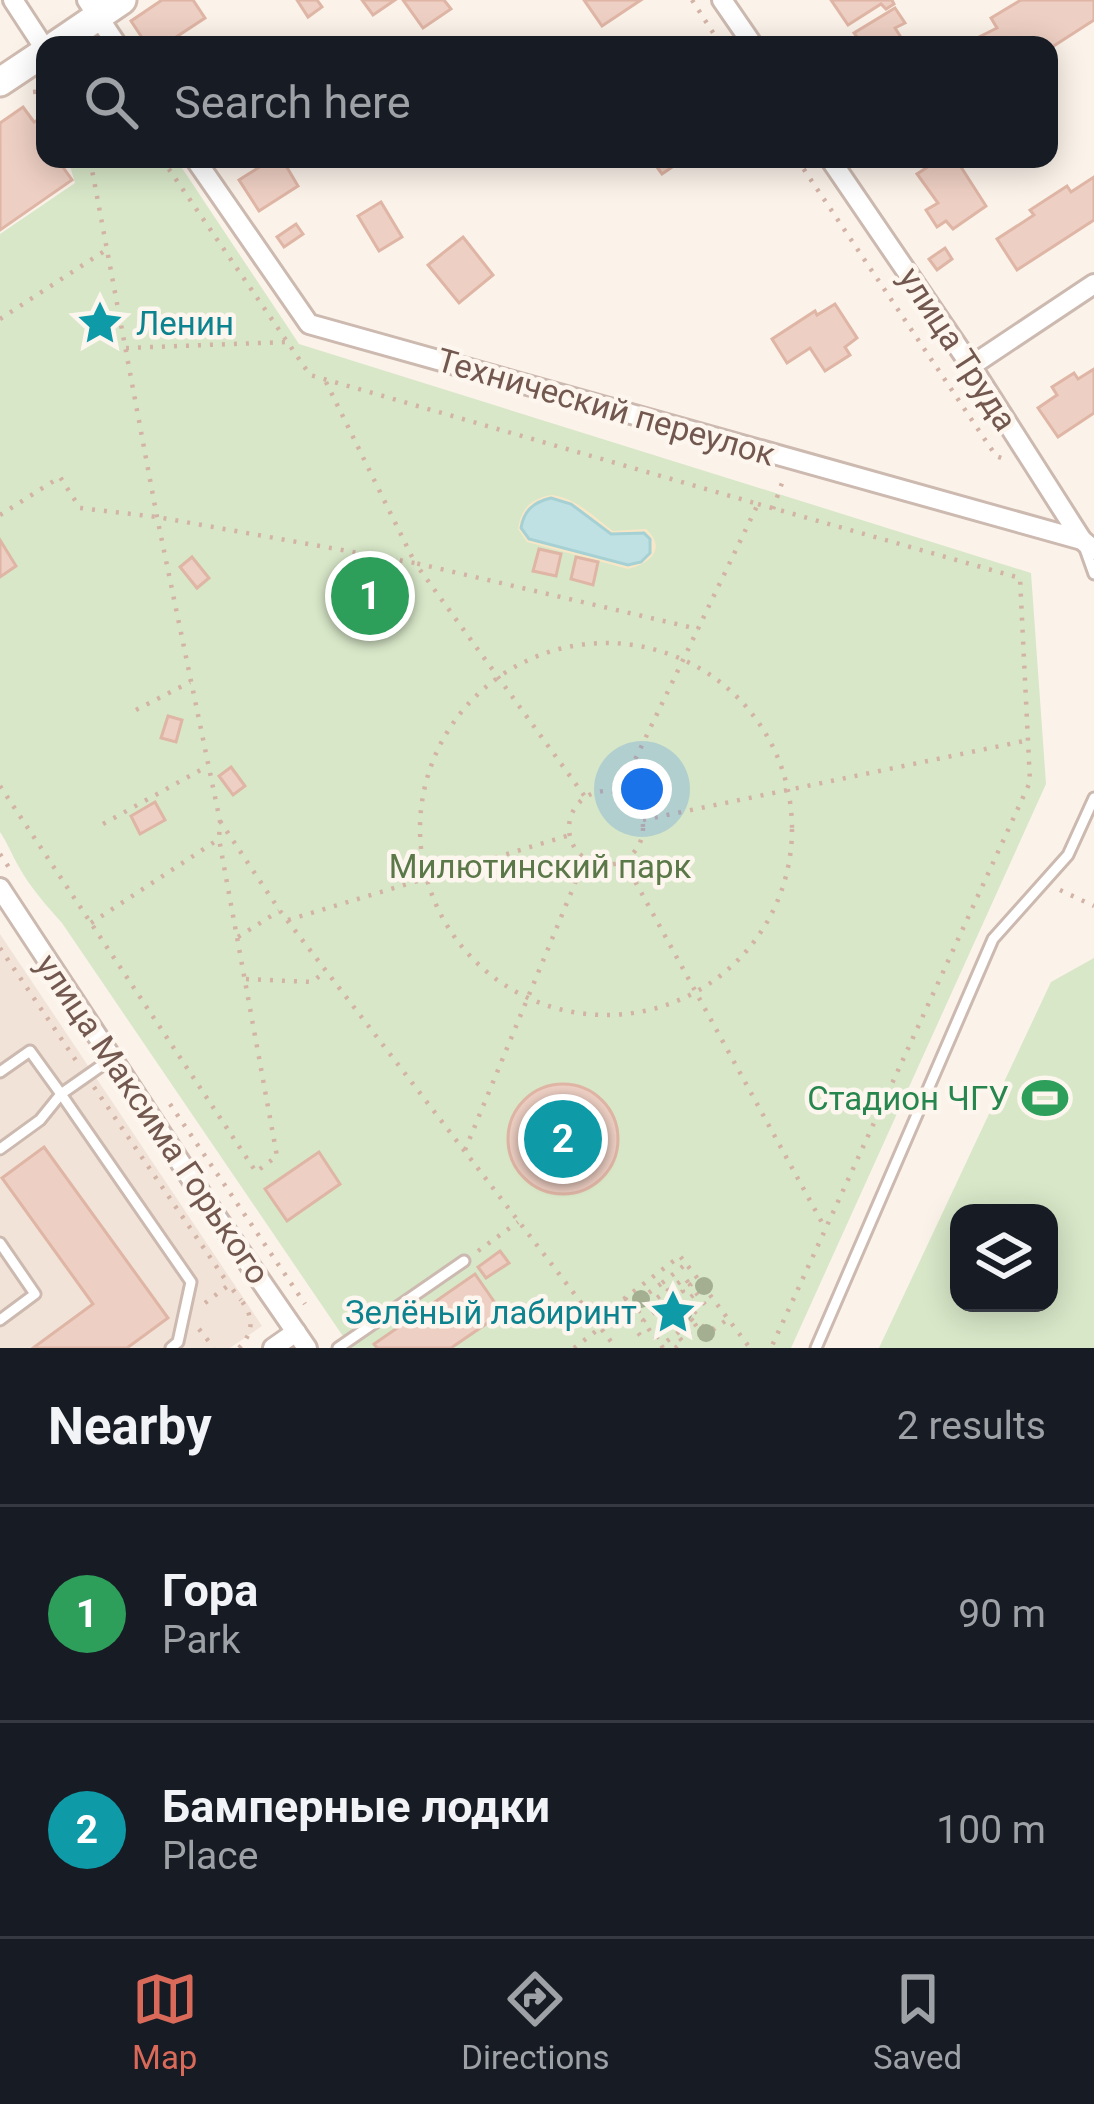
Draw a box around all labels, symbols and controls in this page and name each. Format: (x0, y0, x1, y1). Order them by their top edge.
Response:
search box (36, 36, 1058, 168)
icon: search (78, 69, 144, 135)
text: Search here (174, 76, 411, 129)
street label: улица Труда (891, 260, 1025, 438)
place icon: Ленин (75, 298, 125, 348)
place label: Ленин (136, 304, 234, 343)
street label: Технический переулок (432, 340, 780, 474)
pin: 1 (331, 551, 409, 641)
your location (612, 759, 672, 819)
park label: Милютинский парк (389, 847, 691, 886)
street label: улица Максима Горького (28, 947, 278, 1291)
sports icon: Стадион ЧГУ (1020, 1073, 1070, 1123)
place label: Стадион ЧГУ (807, 1079, 1009, 1118)
pin: 2 (524, 1094, 602, 1184)
map controls (950, 1204, 1058, 1312)
button: layers (950, 1204, 1058, 1312)
place icon: Зелёный лабиринт (648, 1287, 698, 1337)
place label: Зелёный лабиринт (345, 1293, 637, 1332)
text: Nearby (48, 1397, 212, 1456)
text: 2 results (897, 1403, 1046, 1449)
text: Гора (162, 1564, 258, 1617)
text: 1 (76, 1591, 98, 1637)
text: 90 m (958, 1591, 1046, 1637)
text: Park (162, 1617, 241, 1663)
text: Бамперные лодки (162, 1780, 550, 1833)
text: 2 (76, 1807, 98, 1853)
text: 100 m (936, 1807, 1046, 1853)
text: Place (162, 1833, 258, 1879)
tab: Map (132, 1966, 198, 2077)
tab: Directions (461, 1966, 610, 2077)
tab: Saved (873, 1966, 962, 2077)

